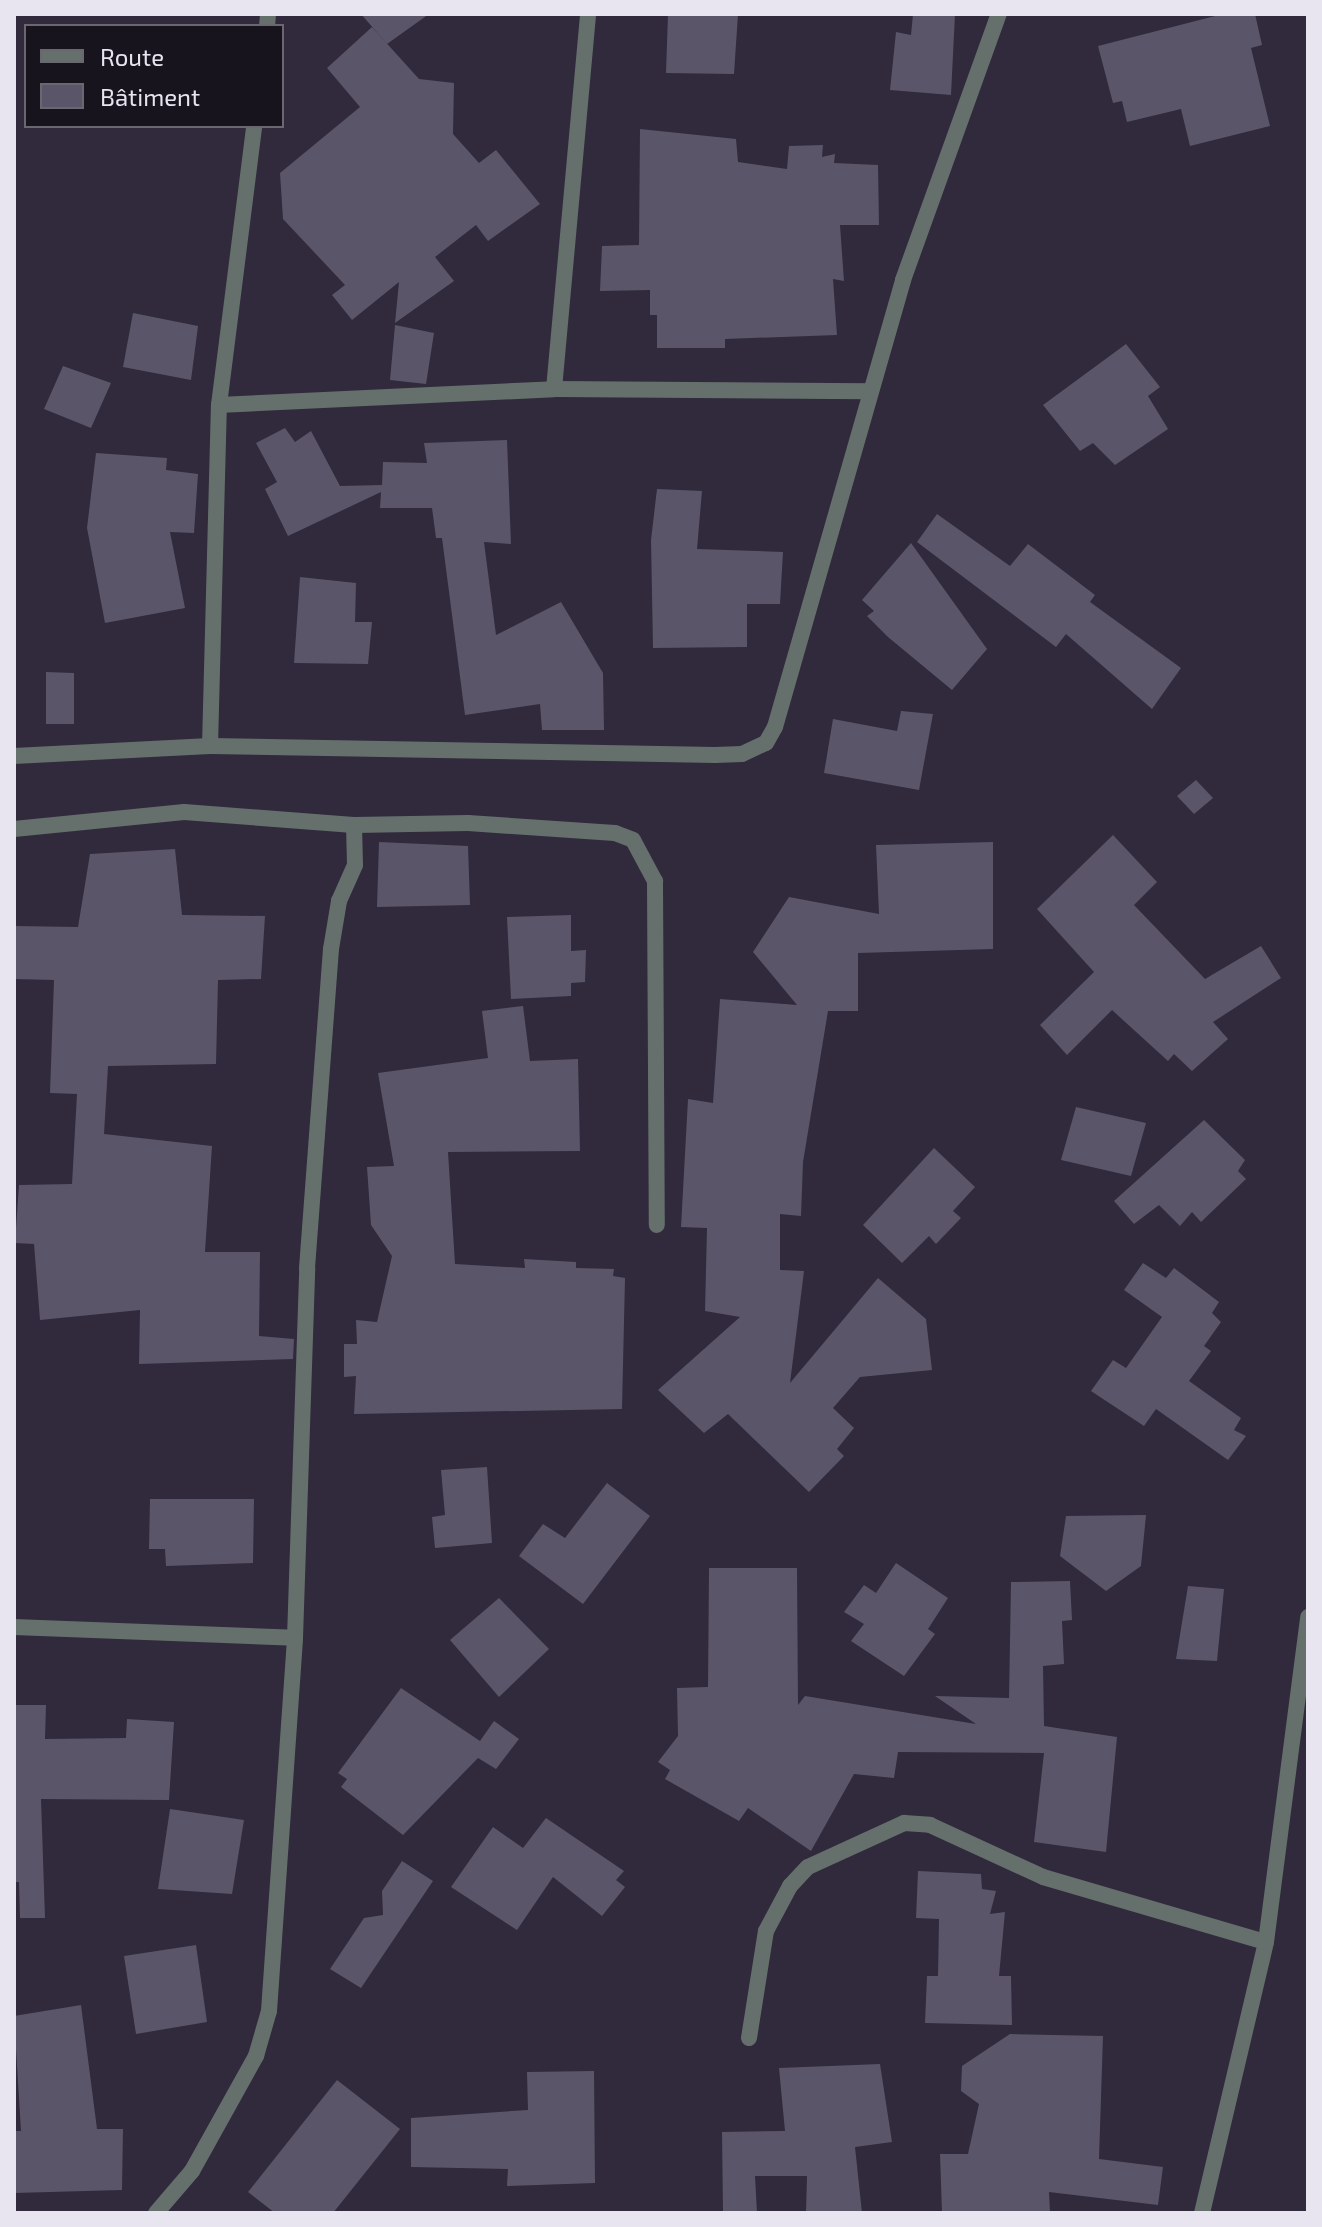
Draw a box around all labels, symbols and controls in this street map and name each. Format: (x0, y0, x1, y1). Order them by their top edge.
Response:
legend (24, 24, 284, 128)
text: Route (100, 42, 164, 71)
text: Bâtiment (100, 82, 200, 111)

